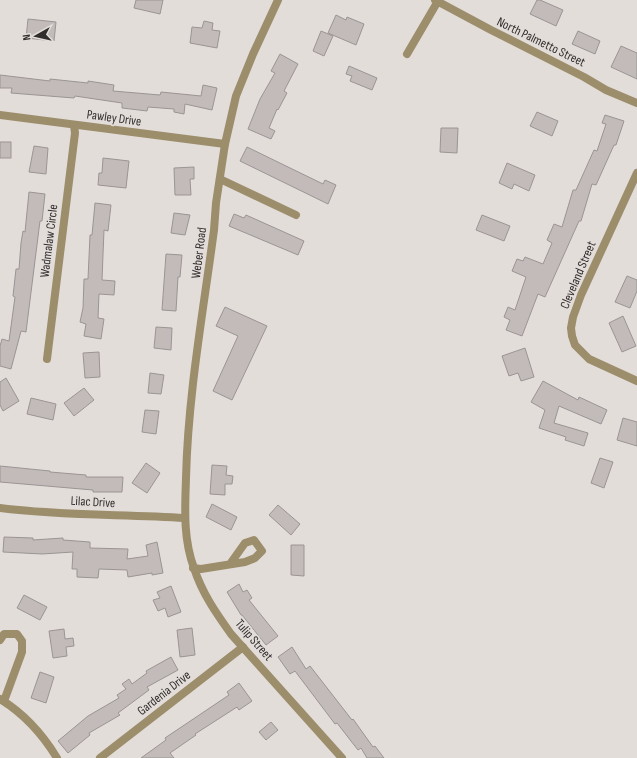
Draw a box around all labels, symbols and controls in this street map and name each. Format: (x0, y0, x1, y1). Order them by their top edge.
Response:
street label: North Palmetto Street (494, 14, 588, 70)
north arrow (16, 16, 56, 56)
text: N (20, 33, 33, 41)
street label: Pawley Drive (86, 106, 142, 130)
street label: Wadmalaw Circle (37, 203, 61, 279)
street label: Weber Road (188, 226, 210, 280)
street label: Cleveland Street (557, 239, 599, 311)
street label: Lilac Drive (70, 493, 116, 511)
street label: Tulip Street (232, 616, 276, 664)
street label: Gardenia Drive (134, 667, 194, 719)

